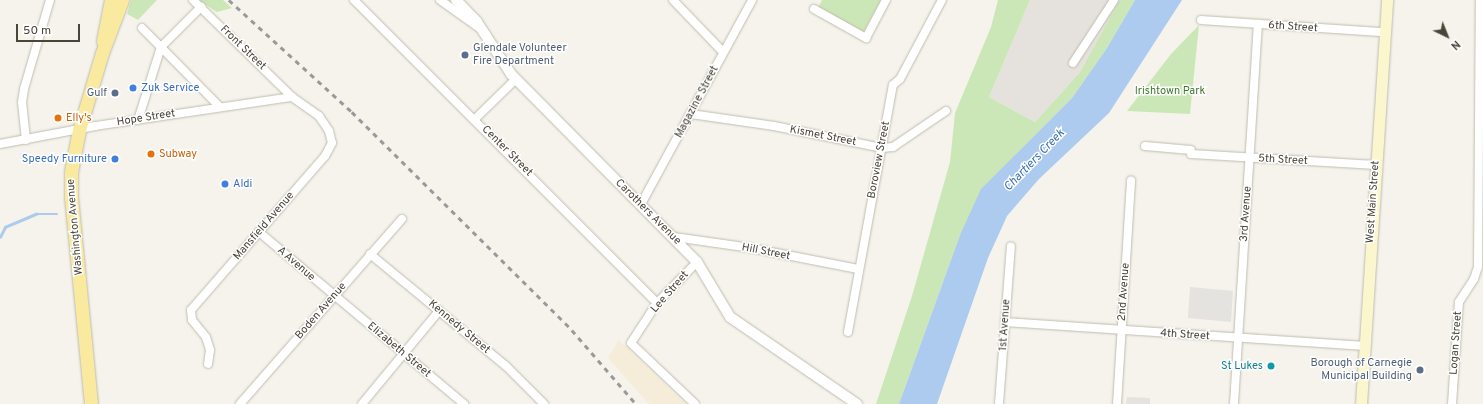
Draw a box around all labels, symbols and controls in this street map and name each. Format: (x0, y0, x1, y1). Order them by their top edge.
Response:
scale bar (18, 16, 82, 42)
north arrow (1427, 16, 1467, 56)
street label: 6th Street (1268, 19, 1318, 35)
text: 50 m (23, 23, 51, 39)
street label: Front Street (217, 23, 269, 73)
text: N (1448, 37, 1463, 53)
place label: Glendale Volunteer Fire Department (473, 42, 567, 68)
marker: Glendale Volunteer Fire Department (460, 50, 470, 60)
street label: Magazine Street (672, 64, 722, 140)
place label: Zuk Service (141, 81, 199, 95)
marker: Zuk Service (128, 83, 138, 93)
park label: Irishtown Park (1135, 84, 1205, 98)
place label: Gulf (87, 86, 107, 100)
marker: Gulf (110, 88, 120, 98)
street label: Hope Street (116, 107, 176, 129)
place label: Elly's (66, 111, 92, 125)
marker: Elly's (53, 113, 63, 123)
street label: Boroview Street (865, 120, 893, 200)
street label: Center Street (479, 123, 535, 179)
street label: Kismet Street (789, 123, 857, 149)
water label: Chartiers Creek (1002, 127, 1068, 195)
place label: Subway (159, 147, 197, 161)
marker: Subway (146, 149, 156, 159)
place label: Speedy Furniture (22, 152, 107, 166)
street label: 5th Street (1258, 152, 1308, 168)
marker: Speedy Furniture (110, 154, 120, 164)
street label: West Main Street (1364, 160, 1382, 244)
street label: Carothers Avenue (612, 176, 684, 248)
place label: Aldi (233, 177, 252, 191)
street label: Washington Avenue (64, 178, 86, 276)
marker: Aldi (220, 179, 230, 189)
street label: 3rd Avenue (1237, 186, 1255, 242)
street label: Mansfield Avenue (231, 189, 297, 263)
street label: Hill Street (741, 241, 791, 263)
street label: A Avenue (274, 244, 318, 284)
street label: 2nd Avenue (1115, 262, 1133, 322)
street label: Lee Street (648, 268, 692, 316)
street label: Boden Avenue (293, 280, 349, 342)
street label: Kennedy Street (425, 297, 493, 357)
street label: 1st Avenue (997, 298, 1013, 352)
street label: Logan Street (1447, 311, 1465, 375)
street label: Elizabeth Street (365, 320, 433, 380)
street label: 4th Street (1160, 327, 1210, 343)
place label: Borough of Carnegie Municipal Building (1310, 357, 1412, 383)
place label: St Lukes (1221, 359, 1263, 373)
marker: St Lukes (1266, 361, 1276, 371)
marker: Borough of Carnegie Municipal Building (1415, 365, 1425, 375)

